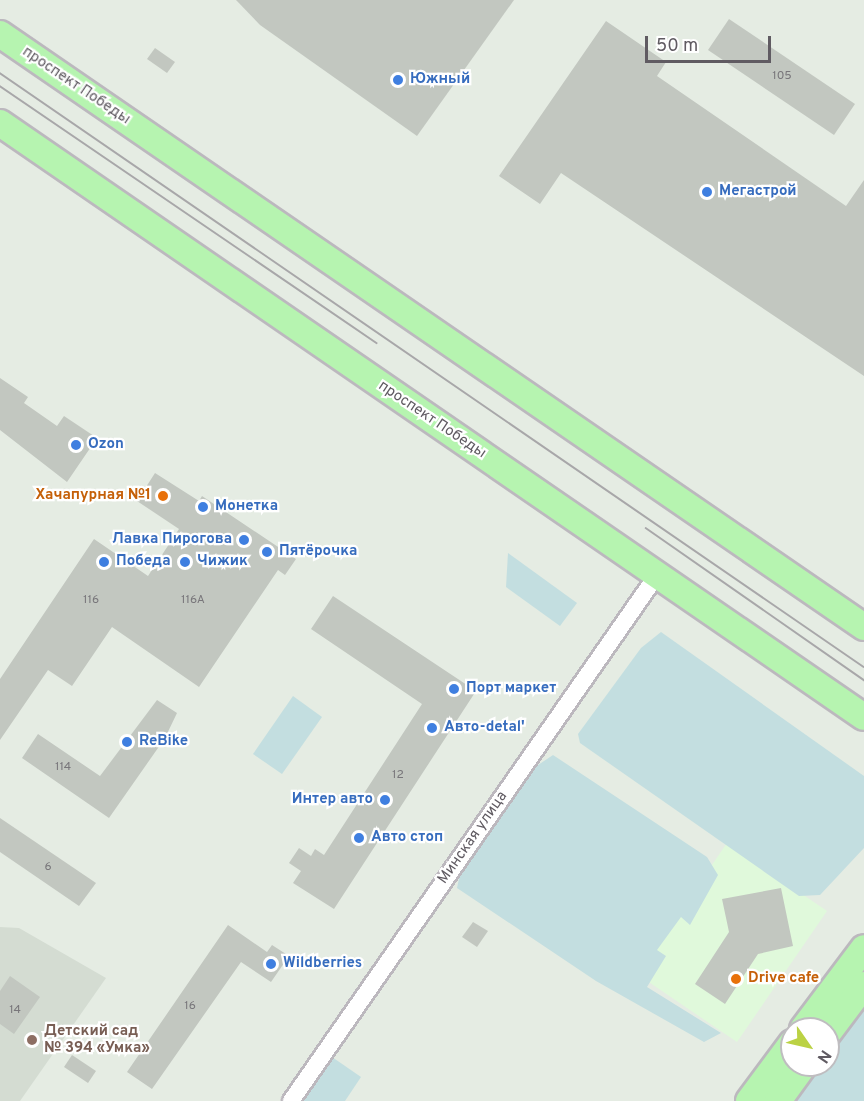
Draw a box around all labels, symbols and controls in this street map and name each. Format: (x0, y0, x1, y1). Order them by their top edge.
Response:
scale bar (648, 24, 774, 62)
text: 50 m (656, 35, 698, 58)
street label: проспект Победы (19, 43, 133, 129)
house number: 105 (772, 70, 792, 84)
place label: Южный (410, 71, 470, 89)
marker: Южный (391, 73, 405, 87)
place label: Мегастрой (719, 183, 797, 201)
marker: Мегастрой (700, 185, 714, 199)
street label: проспект Победы (375, 377, 489, 463)
place label: Ozon (88, 436, 124, 454)
marker: Ozon (69, 438, 83, 452)
place label: Хачапурная №1 (35, 487, 151, 505)
marker: Хачапурная №1 (156, 489, 170, 503)
place label: Монетка (215, 498, 278, 516)
marker: Монетка (196, 500, 210, 514)
place label: Лавка Пирогова (112, 531, 232, 549)
marker: Лавка Пирогова (237, 533, 251, 547)
place label: Пятёрочка (279, 543, 357, 561)
marker: Пятёрочка (260, 545, 274, 559)
place label: Победа (116, 553, 171, 571)
place label: Чижик (197, 553, 248, 571)
marker: Победа (97, 555, 111, 569)
marker: Чижик (178, 555, 192, 569)
house number: 116 (83, 594, 99, 608)
house number: 116А (181, 594, 205, 608)
place label: Порт маркет (466, 680, 556, 698)
marker: Порт маркет (447, 682, 461, 696)
place label: Авто-detal' (444, 719, 525, 737)
marker: Авто-detal' (425, 721, 439, 735)
place label: ReBike (139, 733, 188, 751)
marker: ReBike (120, 735, 134, 749)
house number: 114 (55, 761, 71, 775)
house number: 12 (392, 769, 404, 783)
street label: Минская улица (434, 788, 512, 888)
place label: Интер авто (292, 791, 373, 809)
marker: Интер авто (378, 793, 392, 807)
place label: Авто стоп (371, 829, 443, 847)
marker: Авто стоп (352, 831, 366, 845)
house number: 6 (44, 861, 52, 875)
place label: Wildberries (283, 955, 362, 973)
marker: Wildberries (264, 957, 278, 971)
place label: Drive cafe (748, 970, 819, 988)
marker: Drive cafe (729, 972, 743, 986)
house number: 16 (184, 1000, 196, 1014)
house number: 14 (9, 1004, 21, 1018)
north arrow (780, 1017, 840, 1077)
place label: Детский сад № 394 «Умка» (44, 1022, 150, 1057)
marker: Детский сад № 394 «Умка» (25, 1033, 39, 1047)
text: N (812, 1046, 835, 1066)

